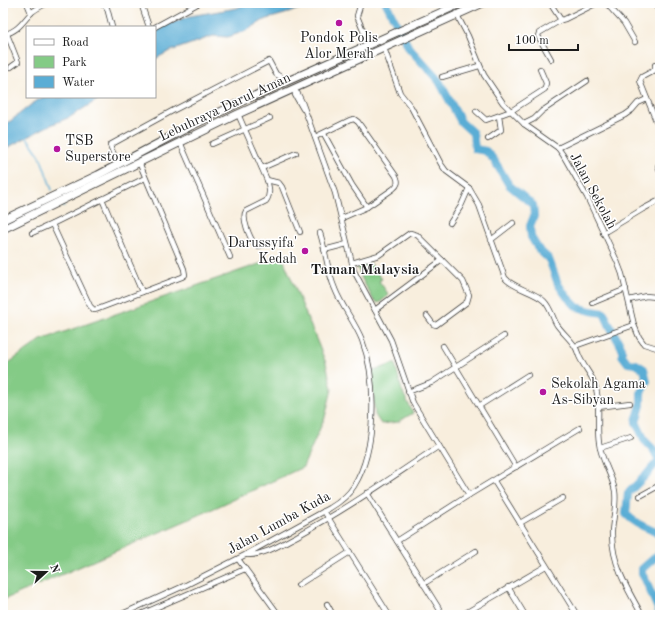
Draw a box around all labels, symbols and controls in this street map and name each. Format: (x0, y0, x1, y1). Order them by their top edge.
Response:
marker: Pondok Polis Alor Merah (334, 18, 344, 28)
legend (26, 26, 156, 98)
scale bar (509, 26, 578, 52)
place label: Pondok Polis Alor Merah (300, 31, 378, 61)
text: 100 m (515, 35, 549, 47)
text: Road (62, 37, 89, 49)
text: Park (62, 57, 87, 69)
street label: Lebuhraya Darul Aman (157, 70, 293, 144)
text: Water (62, 77, 95, 89)
place label: TSB Superstore (65, 134, 131, 164)
marker: TSB Superstore (52, 144, 62, 154)
street label: Jalan Sekolah (567, 150, 619, 232)
place label: Darussyifa' Kedah (228, 236, 297, 266)
marker: Darussyifa' Kedah (300, 246, 310, 256)
district label: Taman Malaysia (311, 263, 420, 278)
place label: Sekolah Agama As-Sibyan (551, 377, 646, 407)
marker: Sekolah Agama As-Sibyan (538, 387, 548, 397)
street label: Jalan Lumba Kuda (225, 489, 333, 557)
north arrow (26, 552, 66, 592)
text: N (47, 563, 61, 575)

